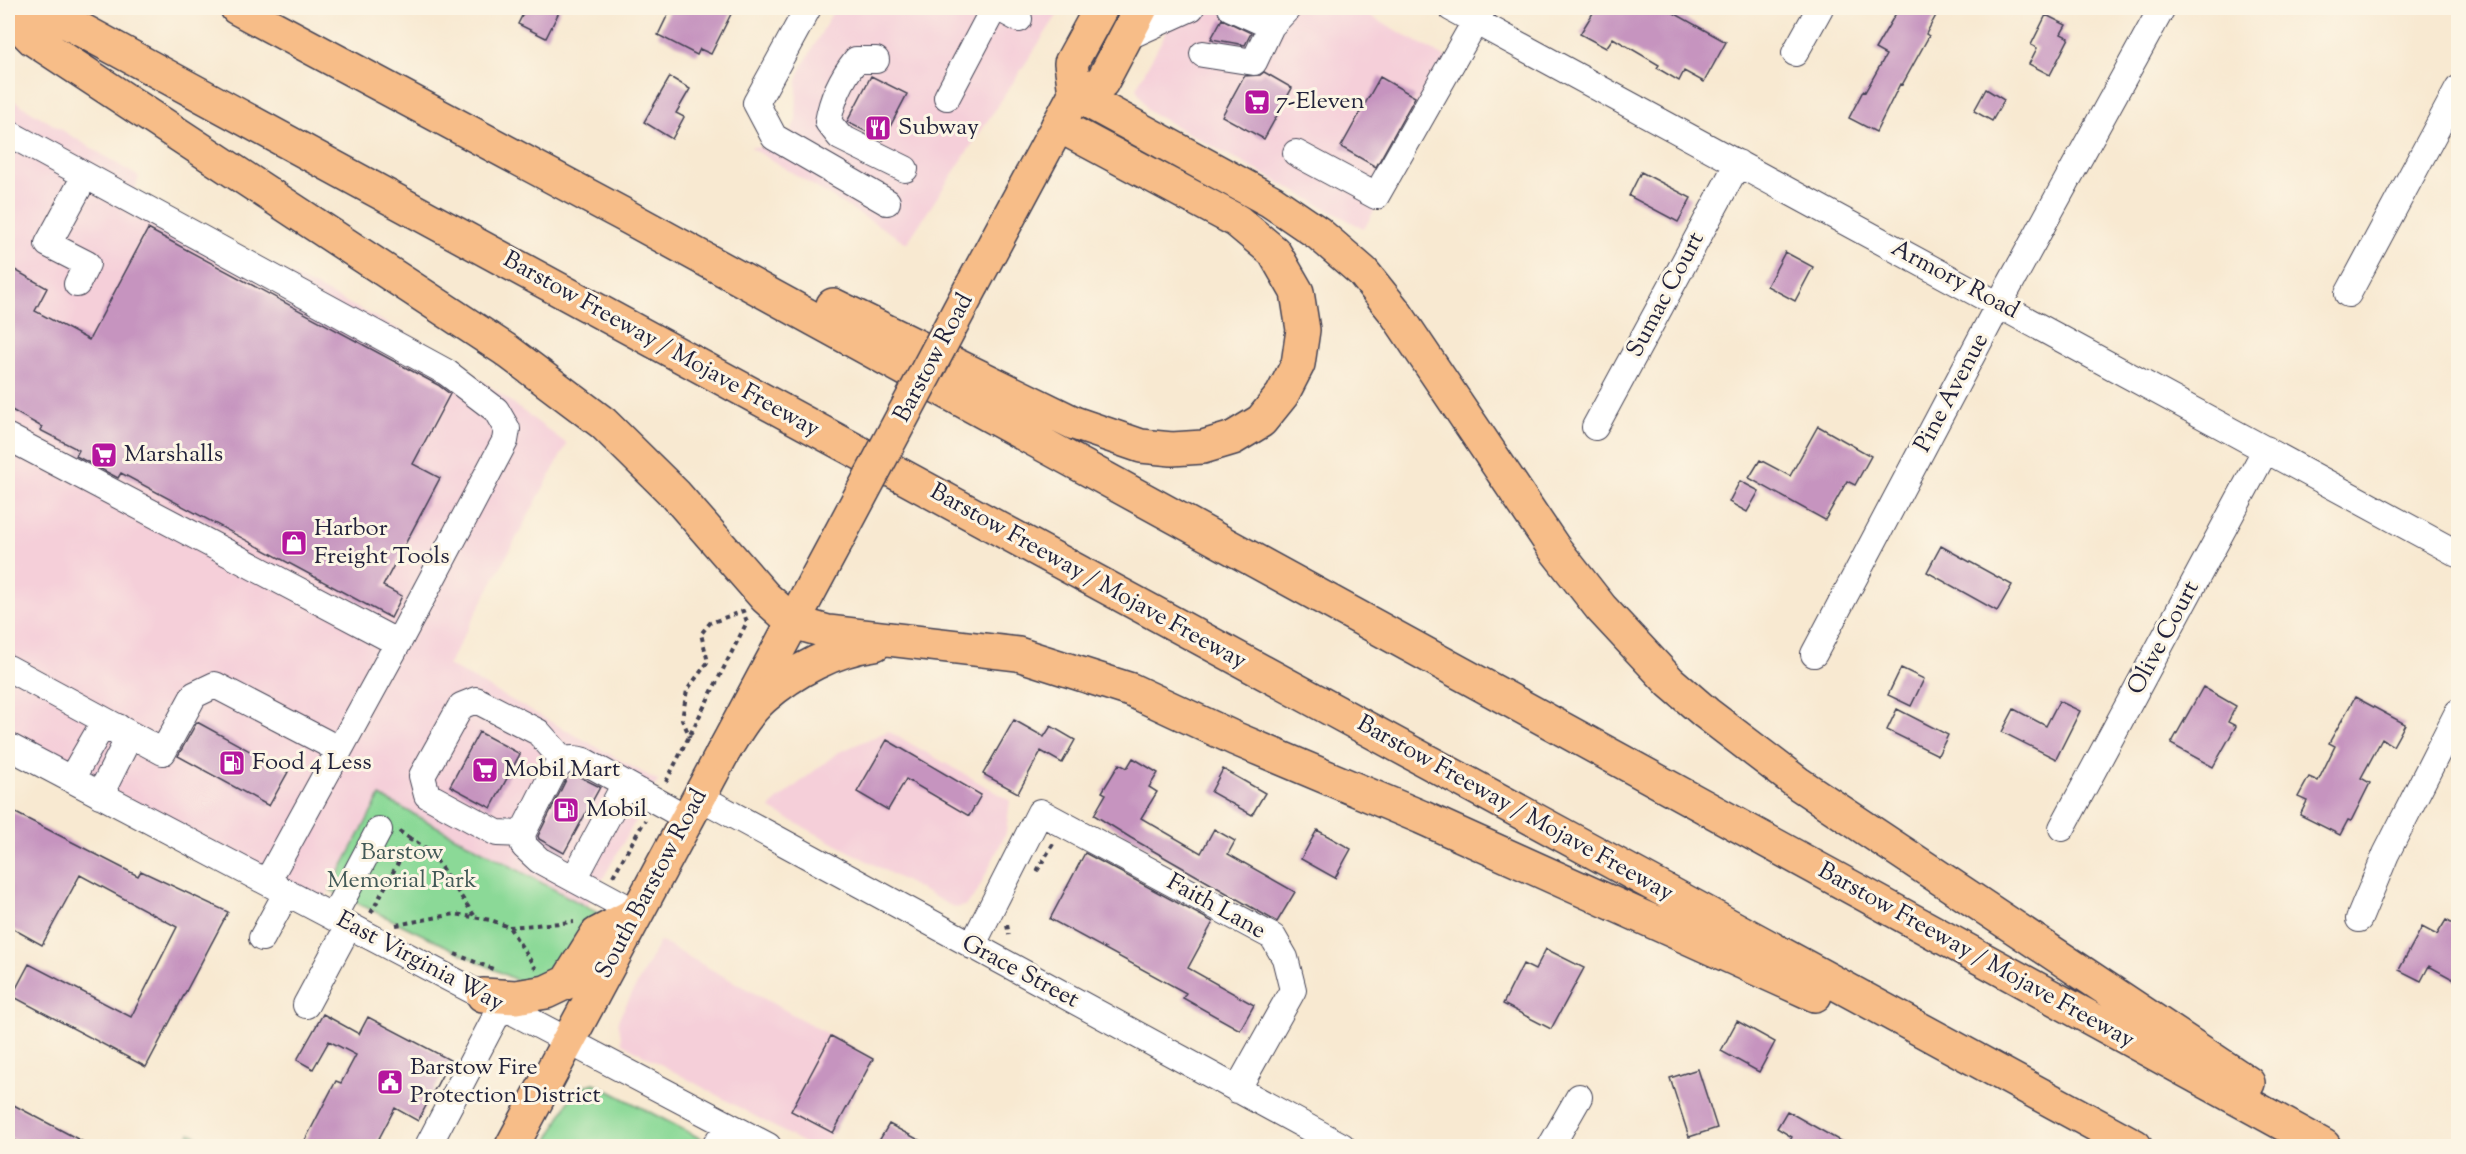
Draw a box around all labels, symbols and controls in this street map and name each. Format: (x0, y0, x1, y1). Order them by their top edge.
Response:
place label: 7-Eleven (1276, 85, 1365, 119)
supermarket icon: 7-Eleven (1242, 87, 1272, 117)
place label: Subway (898, 111, 979, 145)
restaurant icon: Subway (863, 113, 893, 143)
street label: Sumac Court (1619, 226, 1713, 364)
street label: Armory Road (1885, 232, 2026, 328)
street label: Barstow Freeway / Mojave Freeway (496, 243, 826, 447)
street label: Barstow Road (886, 287, 983, 429)
street label: Pine Avenue (1906, 327, 1998, 459)
place label: Marshalls (124, 438, 223, 472)
supermarket icon: Marshalls (89, 440, 119, 470)
street label: Barstow Freeway / Mojave Freeway (923, 475, 1253, 679)
place label: Harbor Freight Tools (314, 512, 450, 574)
shop icon: Harbor Freight Tools (279, 528, 309, 558)
street label: Olive Court (2120, 575, 2208, 701)
street label: Barstow Freeway / Mojave Freeway (1350, 707, 1680, 911)
place label: Food 4 Less (252, 746, 372, 780)
fuel station icon: Food 4 Less (217, 748, 247, 778)
place label: Mobil Mart (504, 753, 620, 787)
supermarket icon: Mobil Mart (470, 755, 500, 785)
street label: South Barstow Road (588, 783, 717, 985)
place label: Mobil (586, 793, 648, 827)
fuel station icon: Mobil (551, 795, 581, 825)
park label: Barstow Memorial Park (327, 836, 477, 898)
street label: Barstow Freeway / Mojave Freeway (1811, 854, 2141, 1058)
street label: Faith Lane (1160, 866, 1272, 948)
street label: East Virginia Way (330, 903, 510, 1021)
street label: Grace Street (955, 927, 1085, 1017)
place label: Barstow Fire Protection District (410, 1051, 601, 1113)
public building icon: Barstow Fire Protection District (375, 1067, 405, 1097)

